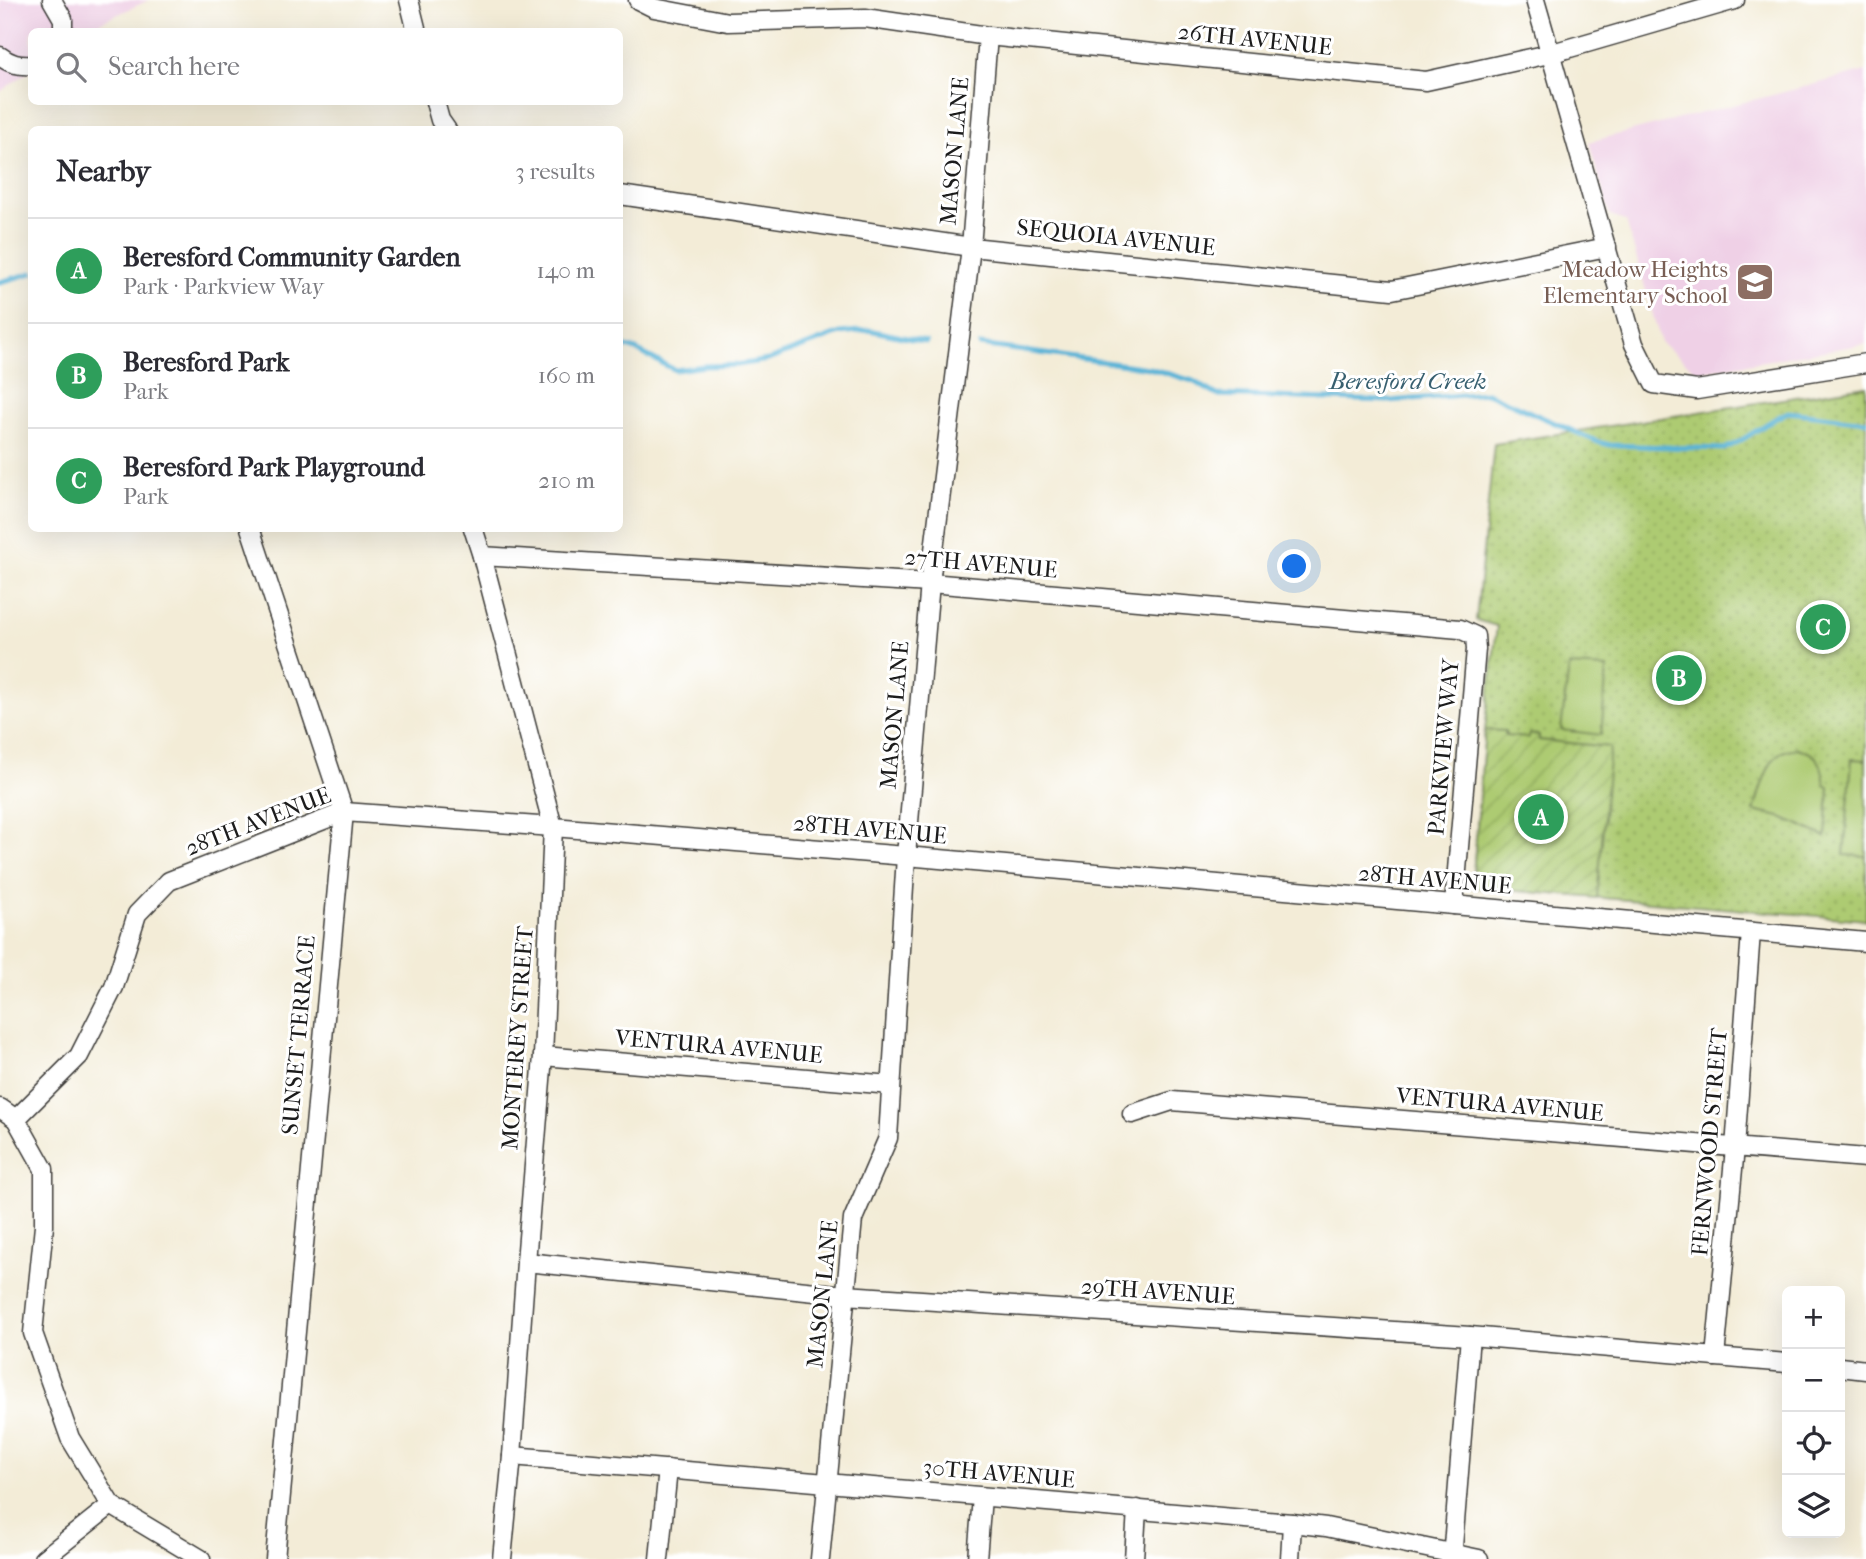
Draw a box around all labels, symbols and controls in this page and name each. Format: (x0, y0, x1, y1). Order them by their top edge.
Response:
street label: 26TH AVENUE (1177, 18, 1333, 61)
search box (28, 28, 623, 105)
icon: search (52, 48, 90, 86)
text: Search here (108, 51, 240, 82)
street label: MASON LANE (935, 76, 974, 226)
text: Nearby (56, 154, 151, 189)
text: 3 results (515, 158, 595, 185)
street label: SEQUOIA AVENUE (1015, 214, 1217, 261)
text: Beresford Community Garden (123, 242, 461, 273)
place label: Meadow Heights Elementary School (1543, 256, 1729, 309)
text: A (72, 257, 86, 284)
text: 140 m (536, 257, 595, 284)
school or university icon: Meadow Heights Elementary School (1734, 261, 1776, 303)
text: Park · Parkview Way (123, 273, 324, 300)
text: Beresford Park (123, 347, 289, 378)
text: B (72, 362, 86, 389)
text: 160 m (538, 362, 595, 389)
water label: Beresford Creek (1327, 367, 1487, 395)
text: Park (123, 378, 169, 405)
text: Beresford Park Playground (123, 452, 425, 483)
text: C (71, 467, 87, 494)
text: 210 m (538, 467, 595, 494)
text: Park (123, 483, 169, 510)
street label: 27TH AVENUE (903, 543, 1059, 584)
your location (1277, 549, 1311, 583)
pin: C (1800, 601, 1846, 653)
street label: MASON LANE (875, 640, 914, 790)
pin: B (1656, 652, 1702, 704)
street label: PARKVIEW WAY (1422, 656, 1465, 837)
street label: 28TH AVENUE (181, 781, 335, 862)
pin: A (1518, 791, 1564, 843)
street label: 28TH AVENUE (792, 809, 948, 850)
street label: 28TH AVENUE (1357, 859, 1513, 900)
street label: MONTEREY STREET (496, 925, 539, 1151)
street label: SUNSET TERRACE (276, 934, 321, 1136)
street label: VENTURA AVENUE (613, 1024, 824, 1069)
street label: FERNWOOD STREET (1686, 1026, 1733, 1257)
street label: VENTURA AVENUE (1394, 1082, 1605, 1127)
street label: MASON LANE (801, 1219, 844, 1369)
street label: 29TH AVENUE (1080, 1273, 1236, 1310)
map controls (1782, 1286, 1845, 1538)
button: + (1782, 1286, 1845, 1349)
button: − (1782, 1349, 1845, 1412)
button: locate (1782, 1412, 1845, 1475)
street label: 30TH AVENUE (922, 1453, 1076, 1494)
button: layers (1782, 1475, 1845, 1538)

